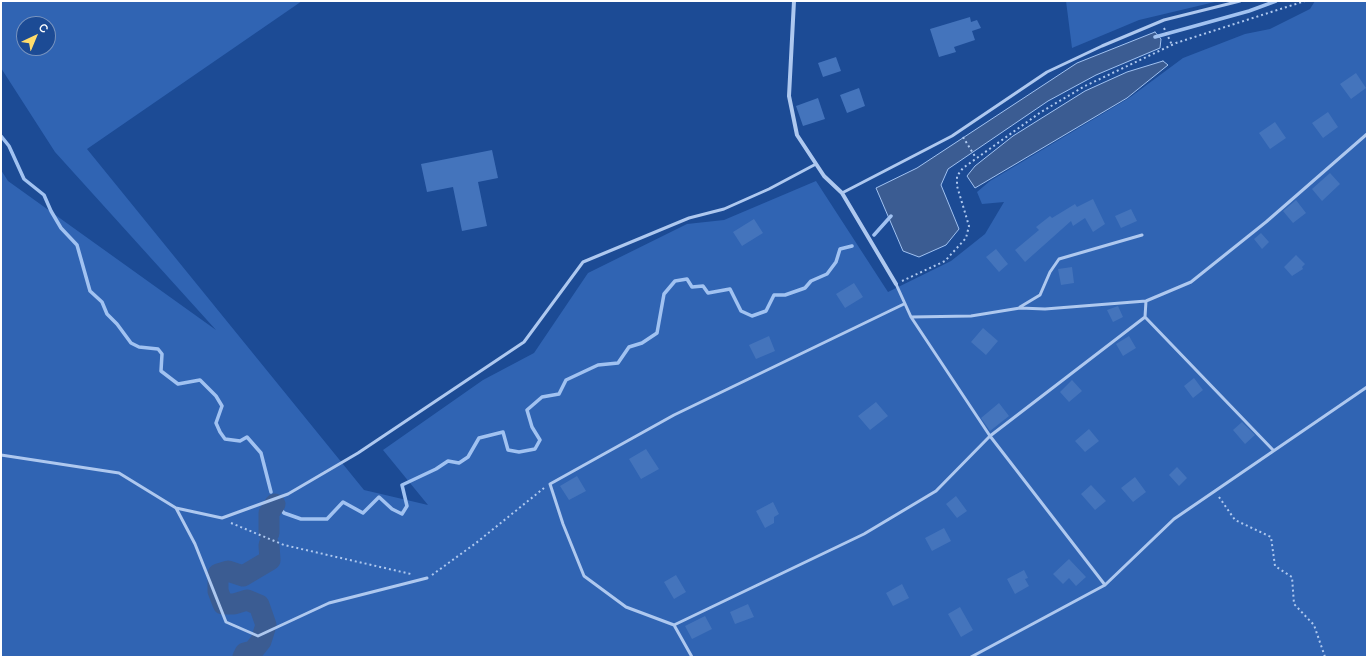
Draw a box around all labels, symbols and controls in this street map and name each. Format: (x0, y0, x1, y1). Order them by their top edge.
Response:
north arrow (16, 16, 56, 56)
text: С (36, 20, 52, 36)

